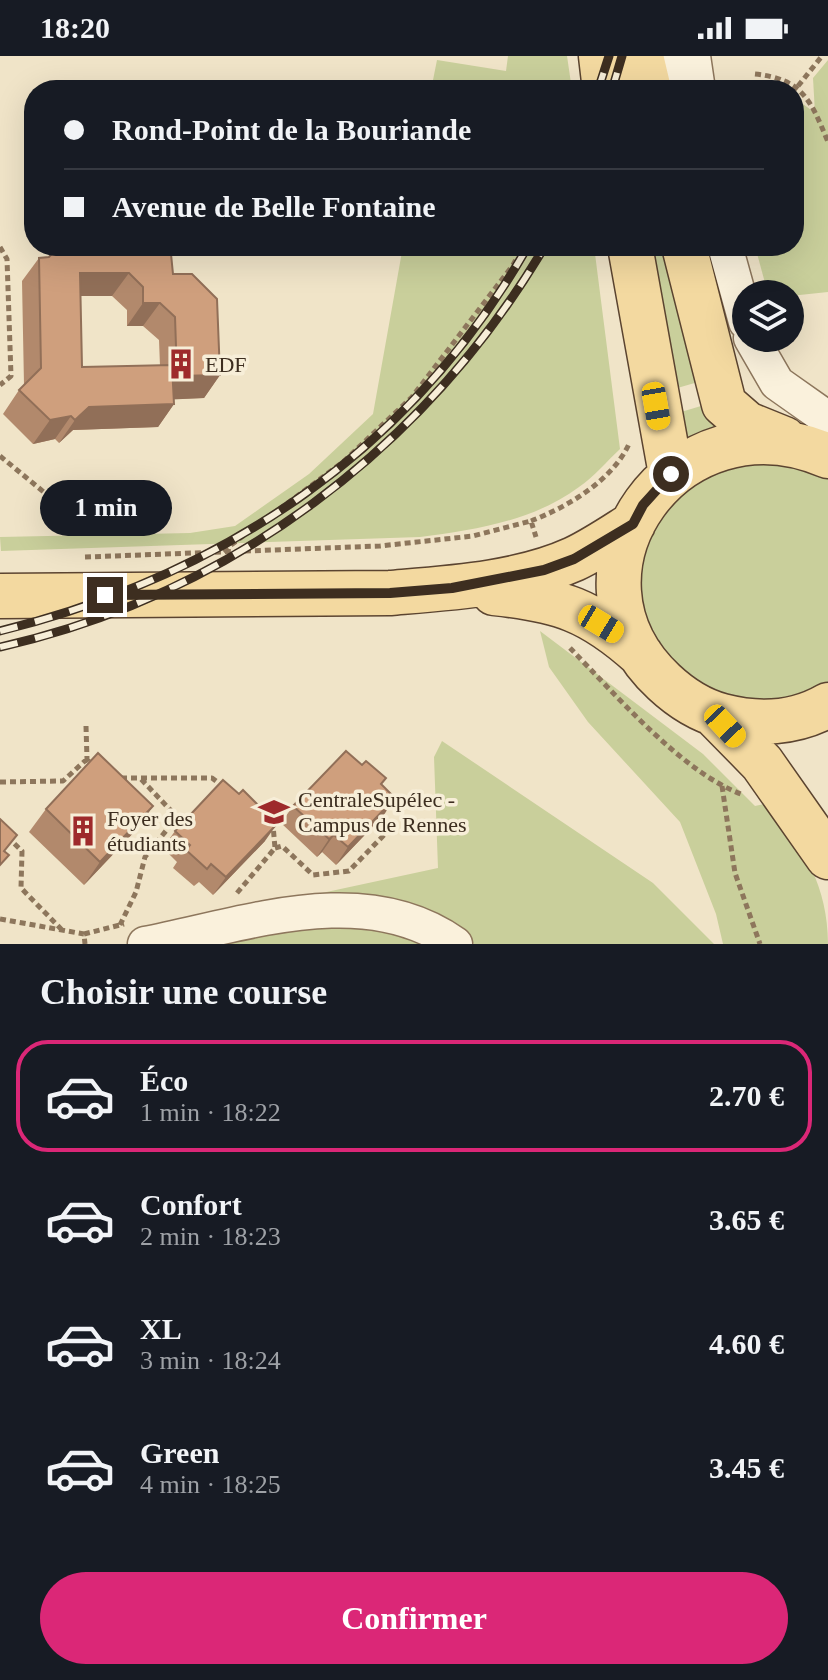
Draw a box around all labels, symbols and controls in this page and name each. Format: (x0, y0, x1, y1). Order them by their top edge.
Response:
text: 18:20 (40, 11, 110, 44)
text: Rond-Point de la Bouriande (112, 113, 471, 146)
text: Avenue de Belle Fontaine (112, 190, 436, 223)
map controls (732, 280, 804, 352)
button: layers (732, 280, 804, 352)
building icon: EDF (164, 347, 198, 381)
place label: EDF (205, 352, 247, 377)
car (640, 380, 672, 432)
route start (653, 456, 689, 492)
callout: 1 min (39, 479, 171, 535)
text: 1 min (75, 493, 137, 522)
route end (87, 577, 123, 613)
car (574, 601, 628, 647)
car (700, 700, 750, 752)
place label: CentraleSupélec - Campus de Rennes (298, 787, 467, 837)
school or university icon: CentraleSupélec - Campus de Rennes (257, 795, 291, 829)
place label: Foyer des étudiants (107, 806, 193, 856)
building icon: Foyer des étudiants (66, 814, 100, 848)
text: Choisir une course (40, 972, 327, 1012)
icon: car (44, 1060, 116, 1132)
text: Éco (140, 1064, 188, 1097)
text: 2.70 € (709, 1079, 784, 1112)
text: 1 min · 18:22 (140, 1098, 281, 1127)
icon: car (44, 1184, 116, 1256)
text: Confort (140, 1188, 242, 1221)
text: 3.65 € (709, 1203, 784, 1236)
text: 2 min · 18:23 (140, 1222, 281, 1251)
icon: car (44, 1308, 116, 1380)
text: XL (140, 1312, 182, 1345)
text: 4.60 € (709, 1327, 784, 1360)
text: 3 min · 18:24 (140, 1346, 281, 1375)
icon: car (44, 1432, 116, 1504)
text: Green (140, 1436, 219, 1469)
text: 3.45 € (709, 1451, 784, 1484)
text: 4 min · 18:25 (140, 1470, 281, 1499)
button: Confirmer (40, 1572, 788, 1664)

